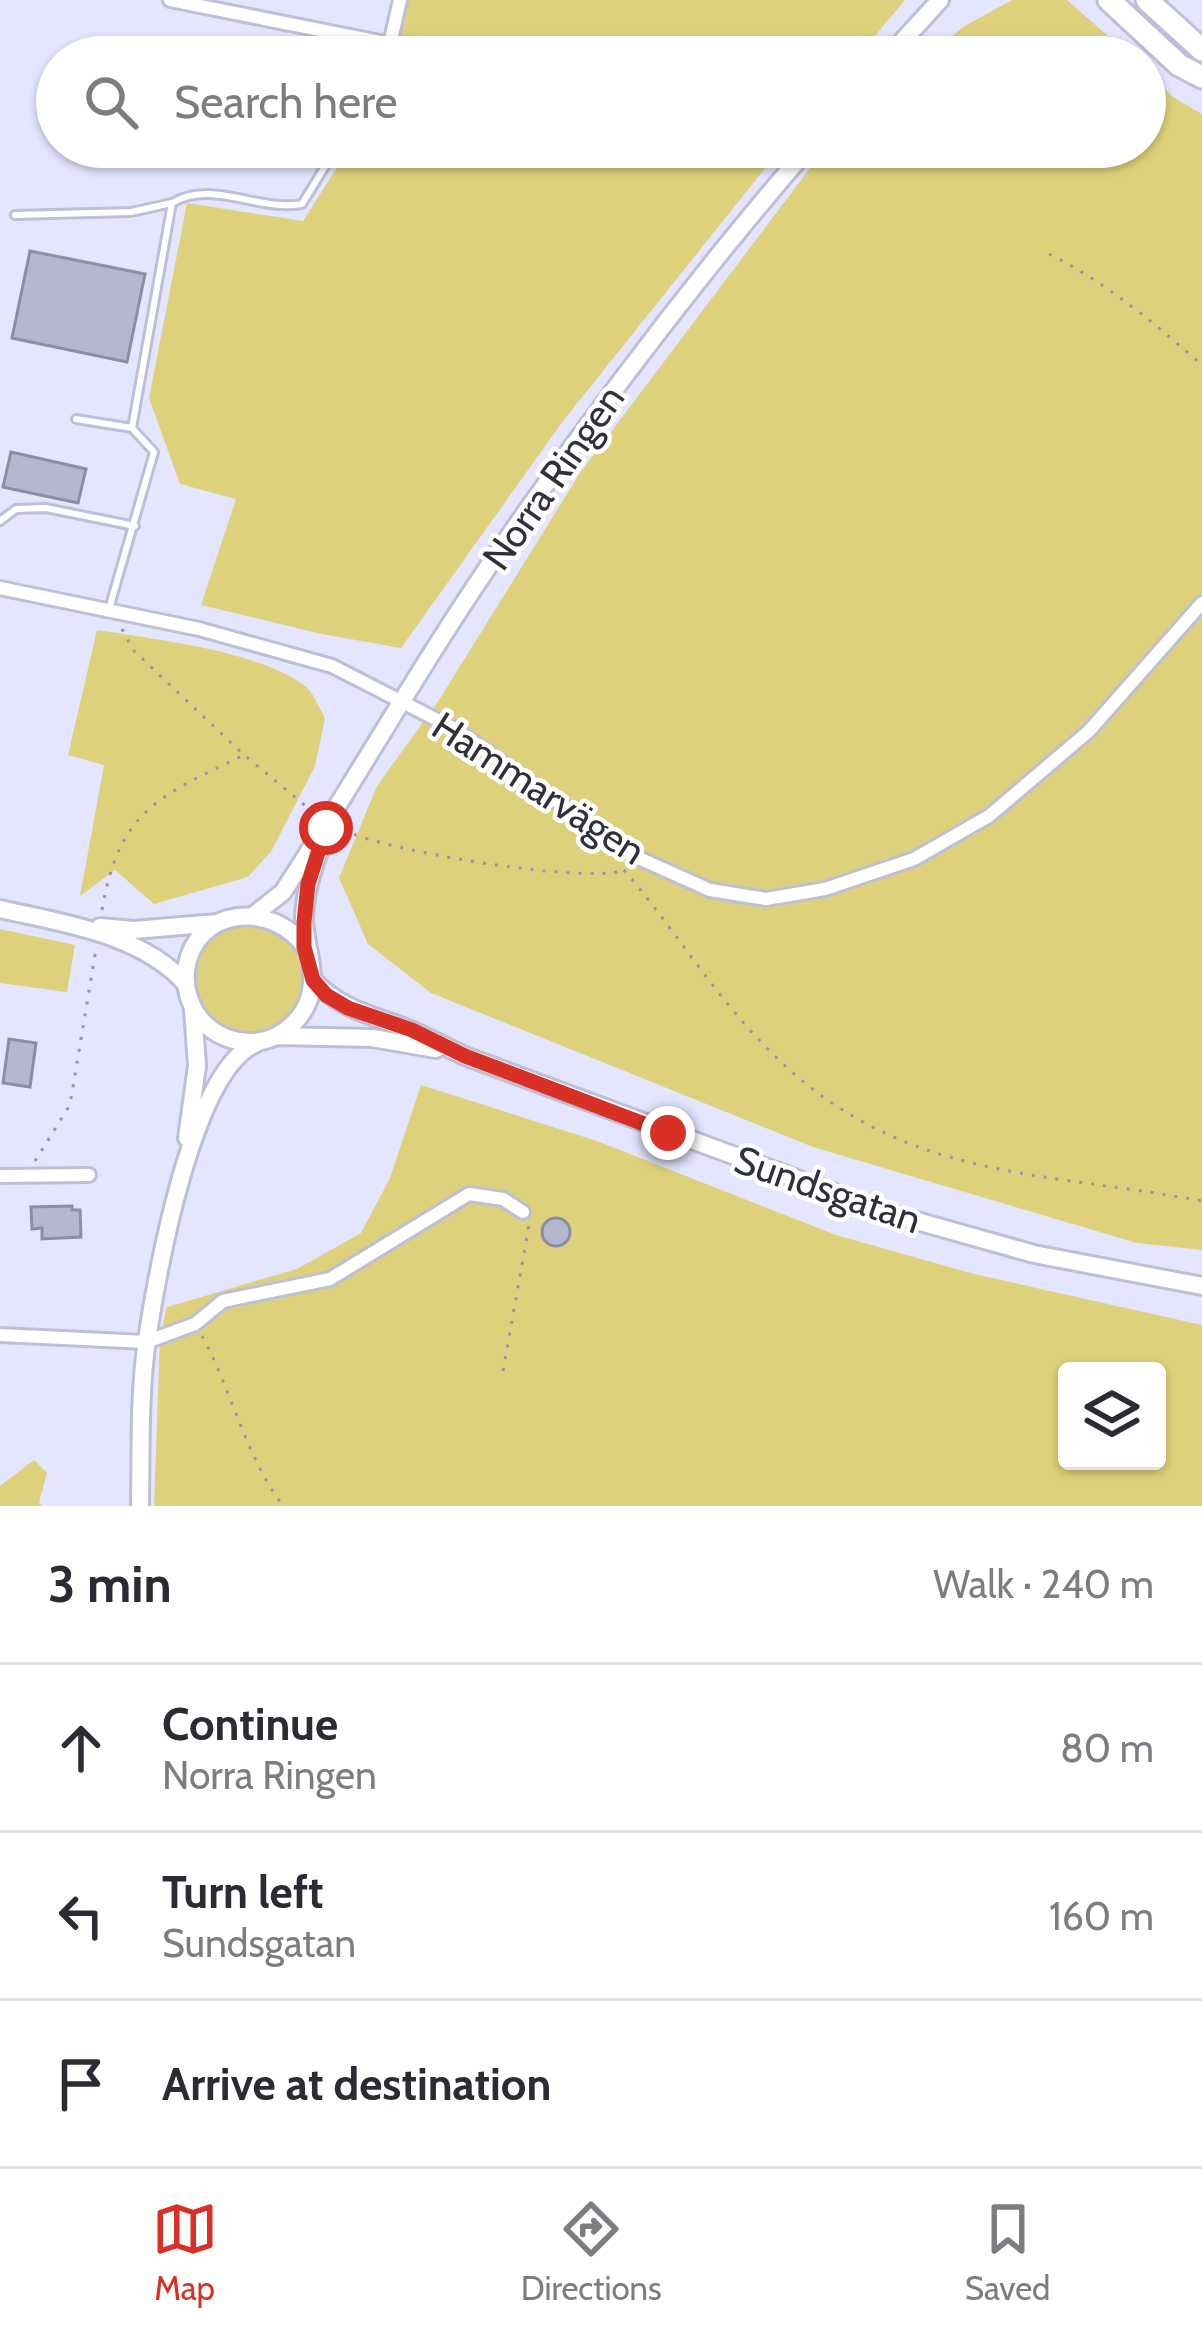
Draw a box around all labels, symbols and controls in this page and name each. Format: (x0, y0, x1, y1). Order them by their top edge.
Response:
search box (36, 36, 1166, 168)
icon: search (78, 69, 144, 135)
text: Search here (174, 75, 398, 129)
street label: Norra Ringen (472, 375, 634, 579)
street label: Hammarvägen (424, 701, 654, 875)
route start (299, 801, 353, 855)
route end (641, 1106, 695, 1160)
street label: Sundsgatan (728, 1135, 928, 1243)
map controls (1058, 1362, 1166, 1470)
button: layers (1058, 1362, 1166, 1470)
text: 3 min (48, 1553, 172, 1615)
text: Walk · 240 m (933, 1560, 1154, 1608)
text: Continue (162, 1697, 338, 1751)
icon: ahead (48, 1715, 114, 1781)
text: 80 m (1060, 1724, 1154, 1772)
text: Norra Ringen (162, 1751, 377, 1799)
text: Turn left (162, 1865, 324, 1919)
icon: left (48, 1883, 114, 1949)
text: 160 m (1049, 1892, 1154, 1940)
text: Sundsgatan (162, 1919, 356, 1967)
icon: arrive (48, 2051, 114, 2117)
text: Arrive at destination (162, 2057, 551, 2111)
tab: Map (152, 2196, 218, 2308)
tab: Directions (521, 2196, 662, 2308)
tab: Saved (965, 2196, 1050, 2308)

